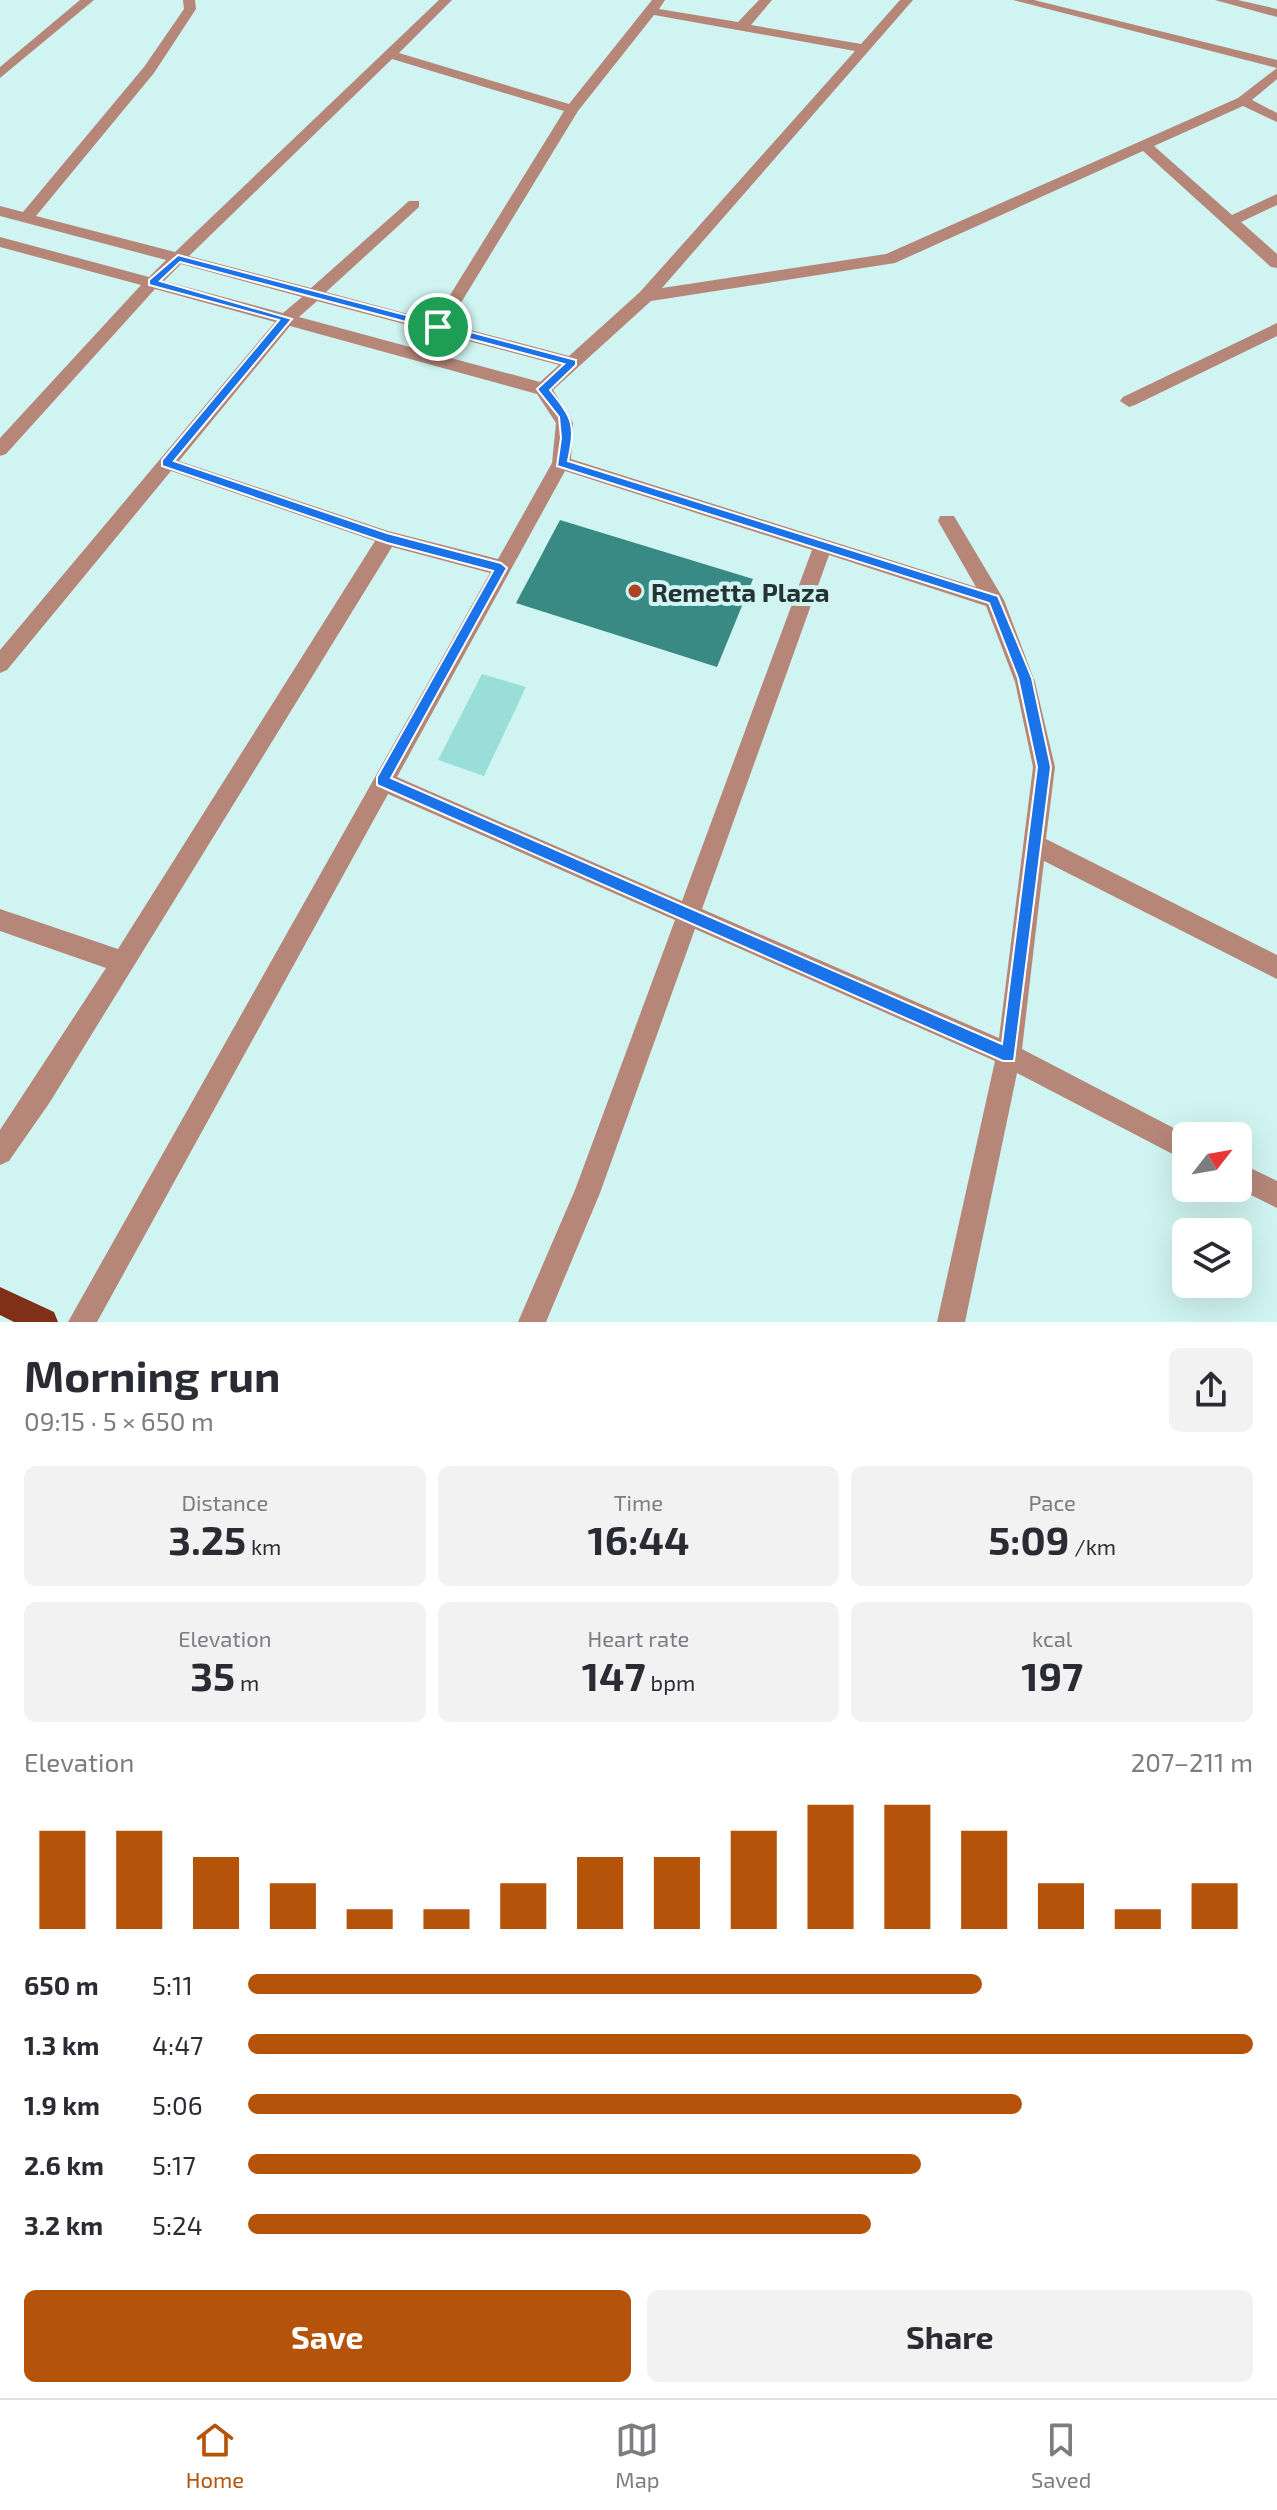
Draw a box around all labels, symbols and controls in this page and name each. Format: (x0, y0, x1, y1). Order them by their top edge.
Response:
pin (404, 293, 472, 361)
icon: arrive (416, 305, 460, 349)
place label: Remetta Plaza (651, 576, 830, 607)
marker: Remetta Plaza (626, 582, 644, 600)
north arrow (1172, 1122, 1252, 1202)
map controls (1172, 1122, 1252, 1298)
button: layers (1172, 1218, 1252, 1298)
text: Morning run (24, 1348, 280, 1401)
button: share (1169, 1348, 1253, 1432)
text: 09:15 · 5 × 650 m (24, 1405, 214, 1436)
text: Distance (181, 1489, 268, 1515)
text: Time (614, 1489, 663, 1515)
text: Pace (1028, 1489, 1076, 1515)
text: 3.25 (168, 1515, 246, 1563)
text: 16:44 (587, 1515, 690, 1563)
text: 5:09 (988, 1515, 1069, 1563)
text: km (246, 1533, 281, 1559)
text: /km (1069, 1533, 1116, 1559)
text: Elevation (178, 1625, 272, 1651)
text: Heart rate (588, 1625, 689, 1651)
text: kcal (1032, 1625, 1072, 1651)
text: 35 (190, 1651, 235, 1699)
text: 147 (582, 1651, 646, 1699)
text: 197 (1021, 1651, 1083, 1699)
text: m (235, 1669, 259, 1695)
text: bpm (646, 1669, 695, 1695)
text: Elevation (24, 1746, 134, 1777)
text: 207–211 m (1131, 1746, 1253, 1777)
text: 650 m (24, 1969, 99, 2000)
text: 5:11 (152, 1969, 193, 2000)
text: 1.3 km (24, 2029, 99, 2060)
text: 4:47 (152, 2029, 203, 2060)
text: 1.9 km (24, 2089, 100, 2120)
text: 5:06 (152, 2089, 203, 2120)
text: 2.6 km (24, 2149, 104, 2180)
text: 5:17 (152, 2149, 196, 2180)
text: 3.2 km (24, 2209, 103, 2240)
text: 5:24 (152, 2209, 203, 2240)
button: Save (24, 2290, 631, 2382)
button: Share (647, 2290, 1253, 2382)
tab: Home (186, 2418, 244, 2492)
tab: Map (615, 2418, 660, 2492)
tab: Saved (1031, 2418, 1091, 2492)

